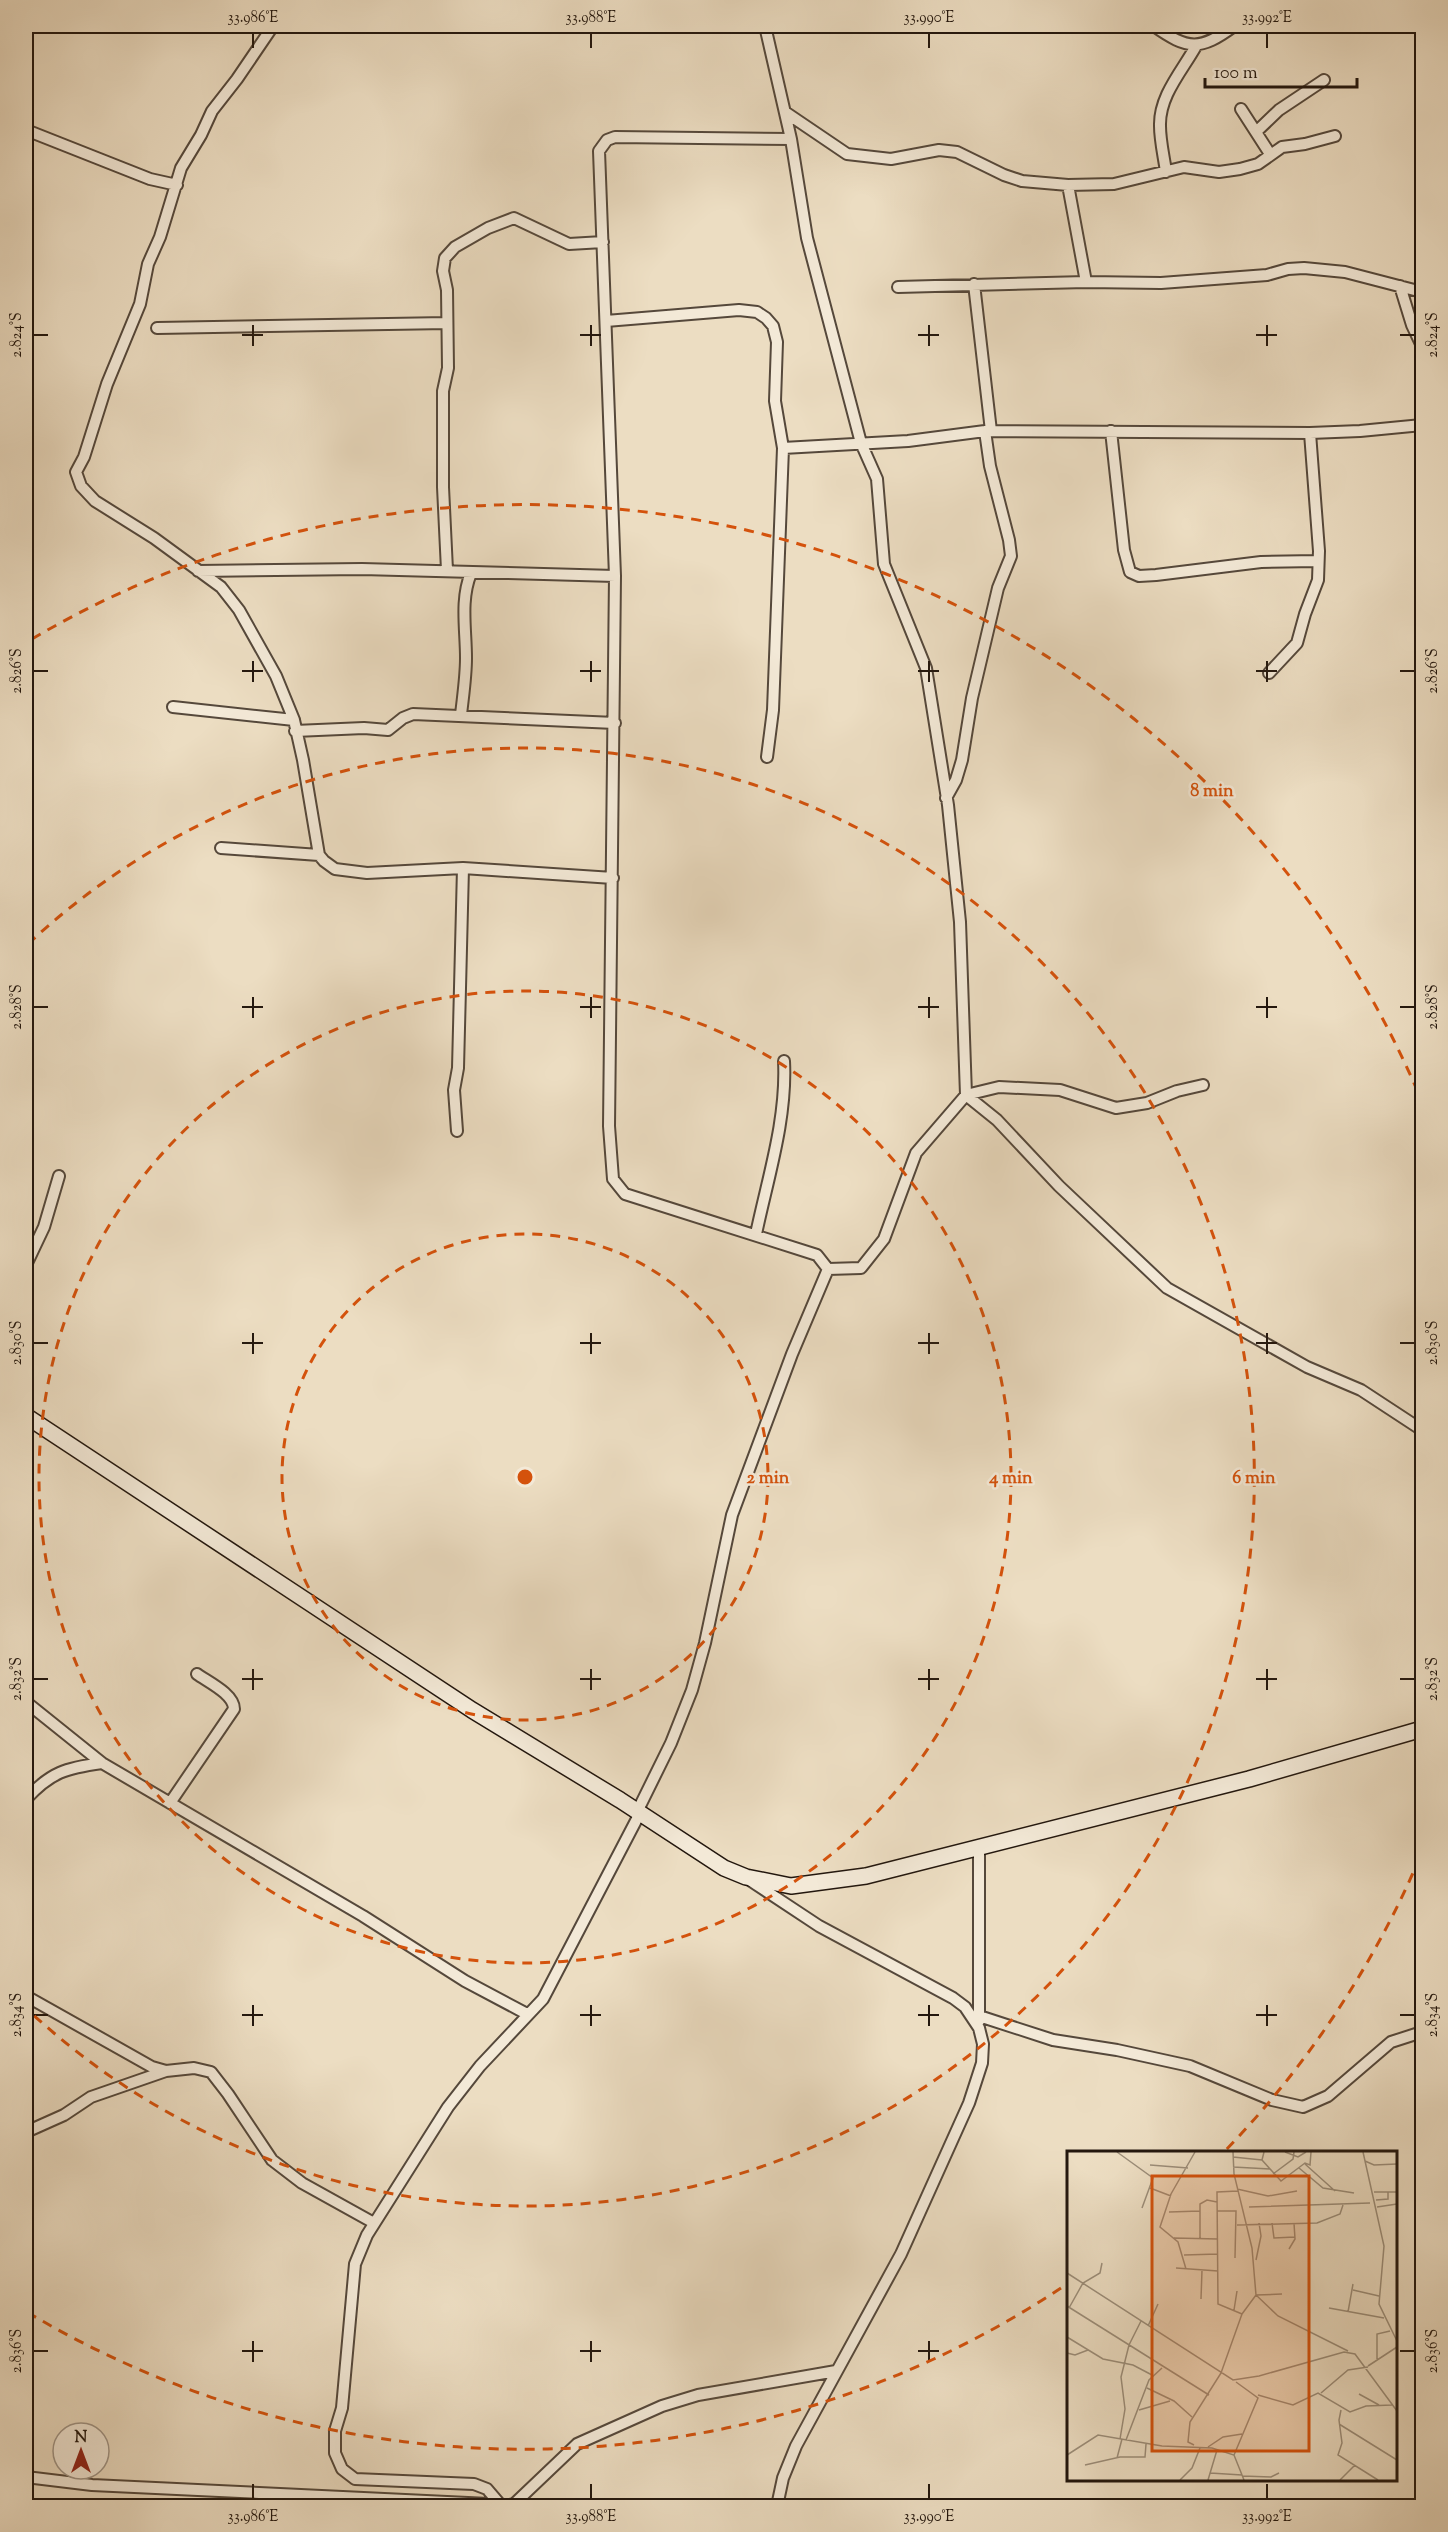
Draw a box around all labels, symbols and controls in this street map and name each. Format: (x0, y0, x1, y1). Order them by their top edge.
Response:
text: 33.986°E (228, 8, 278, 29)
text: 33.988°E (566, 8, 616, 29)
text: 33.990°E (904, 8, 954, 29)
text: 33.992°E (1242, 8, 1292, 29)
scale bar (1205, 51, 1356, 89)
text: 100 m (1214, 61, 1258, 87)
text: 2.824°S (7, 312, 28, 358)
text: 2.824°S (1423, 312, 1444, 358)
text: 2.826°S (7, 648, 28, 694)
text: 2.826°S (1423, 648, 1444, 694)
text: 8 min (1190, 779, 1234, 805)
text: 2.828°S (7, 984, 28, 1030)
text: 2.828°S (1423, 984, 1444, 1030)
text: 2.830°S (7, 1321, 28, 1365)
text: 2.830°S (1423, 1321, 1444, 1365)
text: 2 min (747, 1466, 790, 1492)
text: 4 min (988, 1466, 1033, 1492)
text: 6 min (1232, 1466, 1276, 1492)
centre of rings (515, 1467, 535, 1487)
text: 2.832°S (7, 1657, 28, 1701)
text: 2.832°S (1423, 1657, 1444, 1701)
text: 2.834°S (7, 1993, 28, 2037)
text: 2.834°S (1423, 1993, 1444, 2037)
inset map (1067, 2151, 1397, 2481)
text: 2.836°S (7, 2329, 28, 2373)
text: 2.836°S (1423, 2329, 1444, 2373)
north arrow (51, 2421, 111, 2481)
text: N (75, 2427, 88, 2450)
text: 33.986°E (228, 2507, 278, 2528)
text: 33.988°E (566, 2507, 616, 2528)
text: 33.990°E (904, 2507, 954, 2528)
text: 33.992°E (1242, 2507, 1292, 2528)

